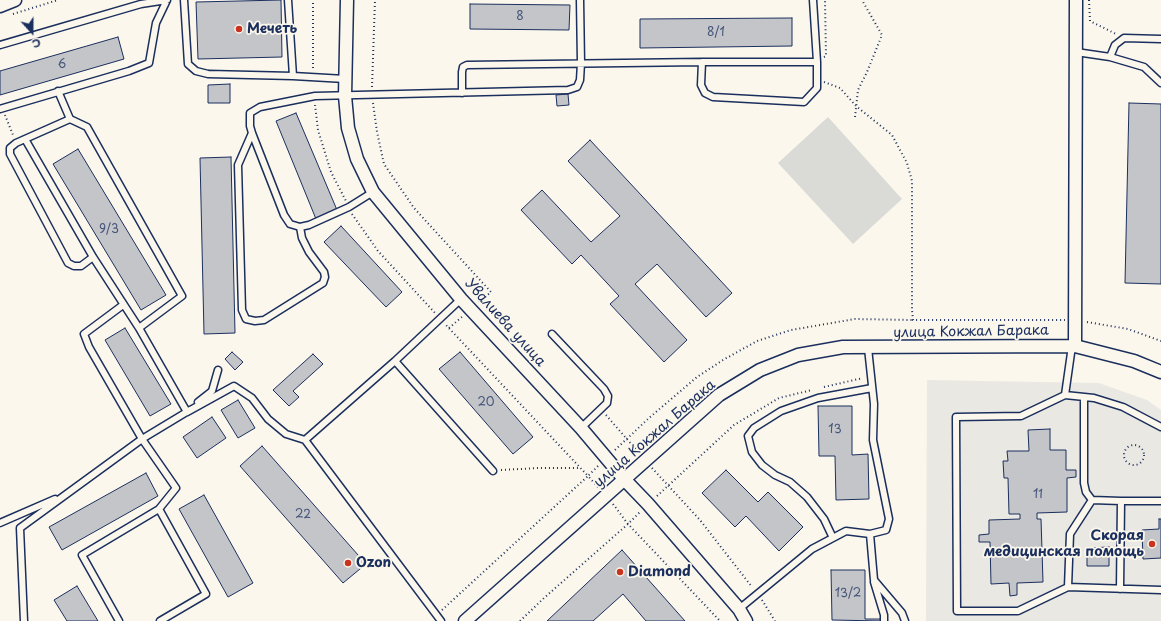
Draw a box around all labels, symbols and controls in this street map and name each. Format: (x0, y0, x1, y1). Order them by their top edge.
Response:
house number: 8 (516, 10, 524, 24)
north arrow (12, 12, 52, 52)
place label: Мечеть (247, 21, 297, 37)
marker: Мечеть (234, 24, 244, 34)
house number: 8/1 (707, 26, 725, 40)
text: С (30, 34, 43, 53)
house number: 6 (58, 58, 66, 72)
house number: 9/3 (99, 223, 119, 237)
street label: Увалиева улица (461, 276, 549, 370)
street label: улица Кокжал Барака (893, 322, 1049, 342)
street label: улица Кокжал Барака (591, 377, 719, 491)
house number: 20 (477, 396, 495, 410)
house number: 13 (828, 423, 842, 437)
house number: 11 (1033, 488, 1043, 502)
house number: 22 (295, 508, 311, 522)
place label: Скорая медицинская помощь (984, 528, 1144, 560)
marker: Скорая медицинская помощь (1147, 539, 1157, 549)
place label: Ozon (356, 555, 391, 571)
marker: Ozon (343, 558, 353, 568)
place label: Diamond (628, 564, 691, 580)
marker: Diamond (615, 567, 625, 577)
house number: 13/2 (835, 587, 861, 601)

